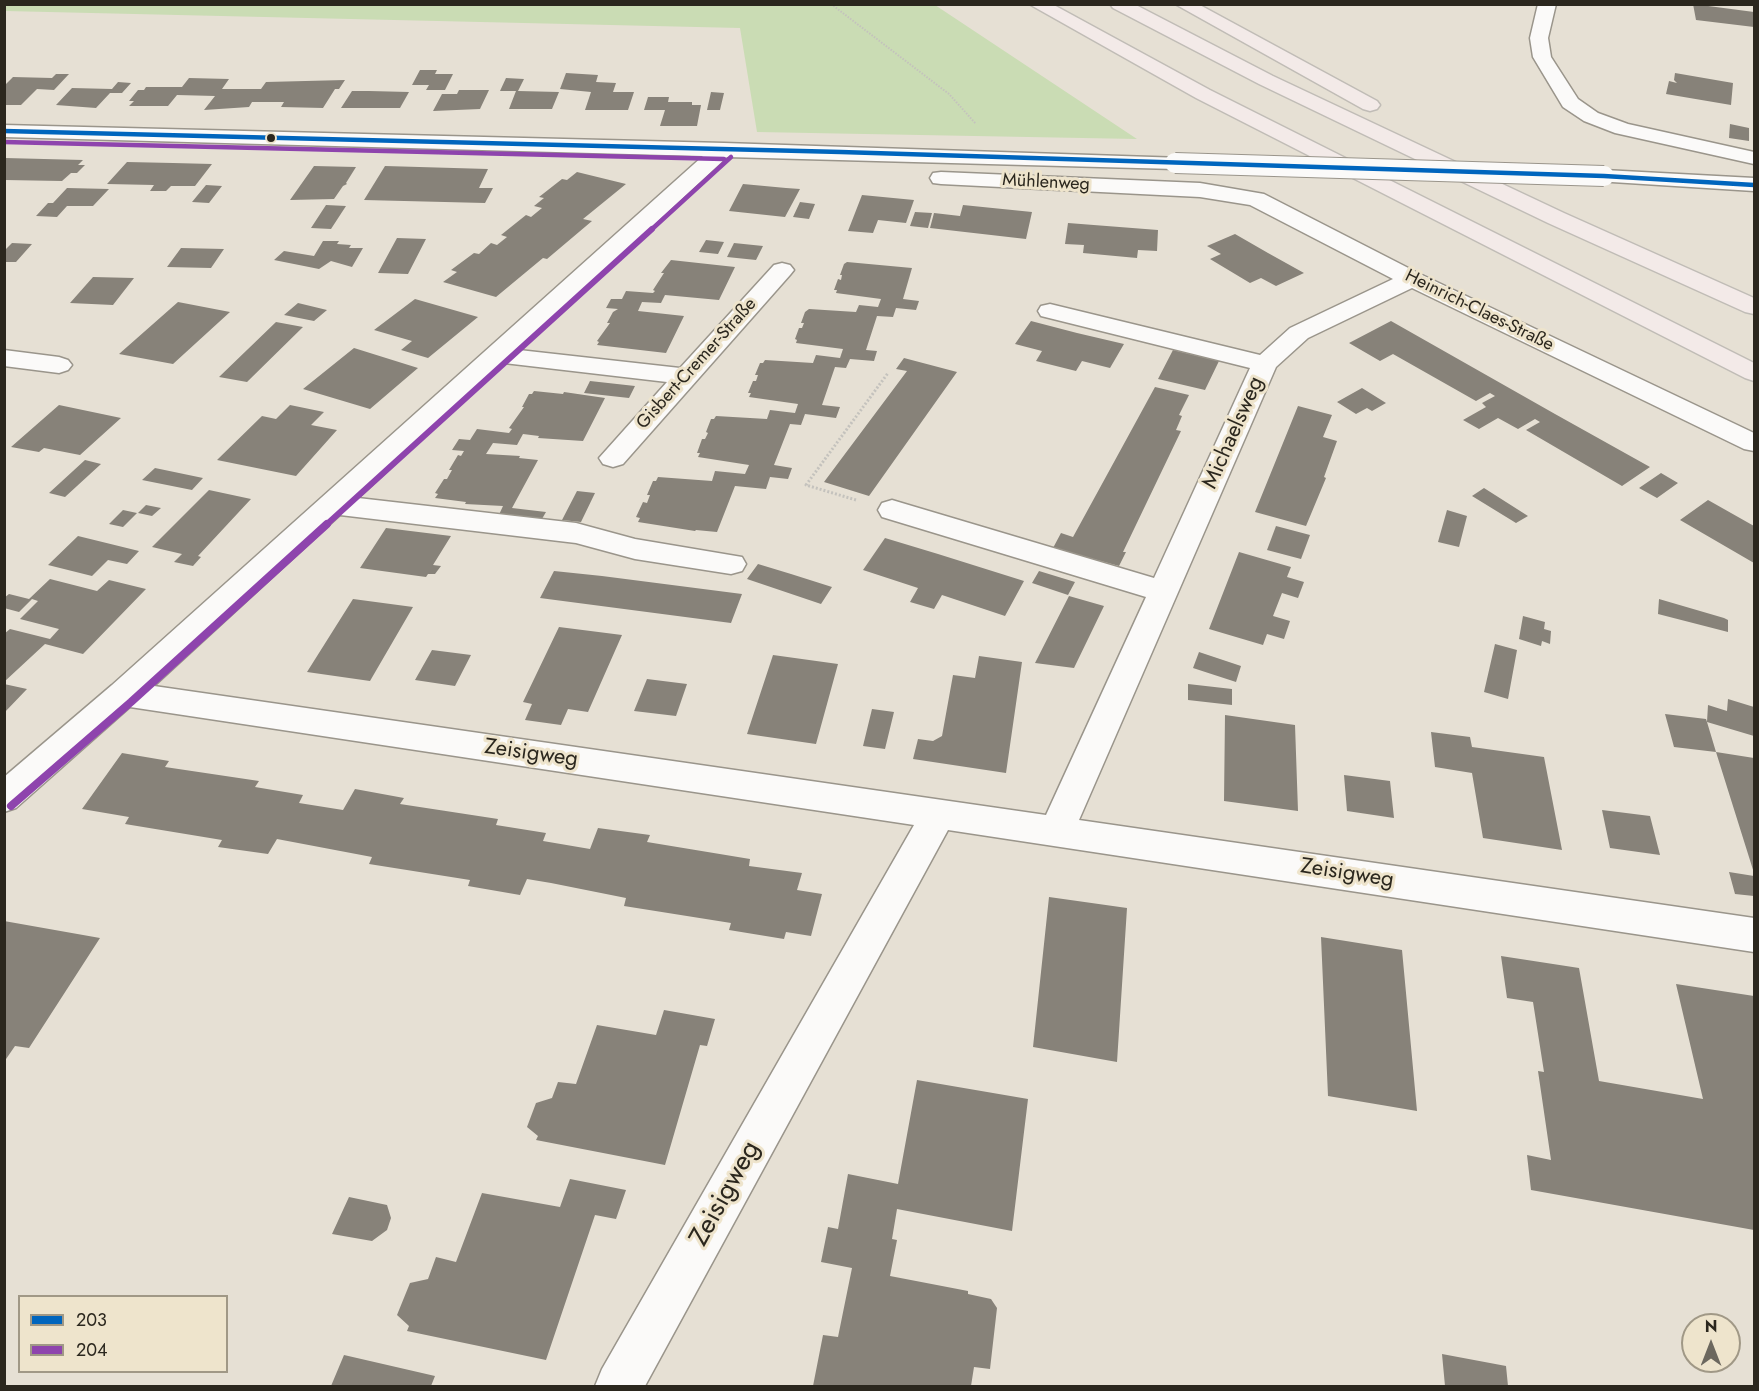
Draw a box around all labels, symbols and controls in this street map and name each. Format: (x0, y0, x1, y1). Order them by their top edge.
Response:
unlabelled marker (265, 132, 277, 144)
street label: Mühlenweg (1002, 170, 1090, 196)
street label: Heinrich-Claes-Straße (1401, 266, 1557, 356)
street label: Gisbert-Cremer-Straße (632, 294, 762, 434)
street label: Michaelsweg (1198, 373, 1270, 493)
street label: Zeisigweg (483, 734, 579, 774)
street label: Zeisigweg (1299, 854, 1395, 894)
street label: Zeisigweg (684, 1136, 768, 1252)
legend (18, 1295, 228, 1373)
text: 203 (76, 1307, 107, 1333)
north arrow (1681, 1313, 1741, 1373)
text: N (1705, 1315, 1717, 1338)
text: 204 (76, 1337, 108, 1363)

